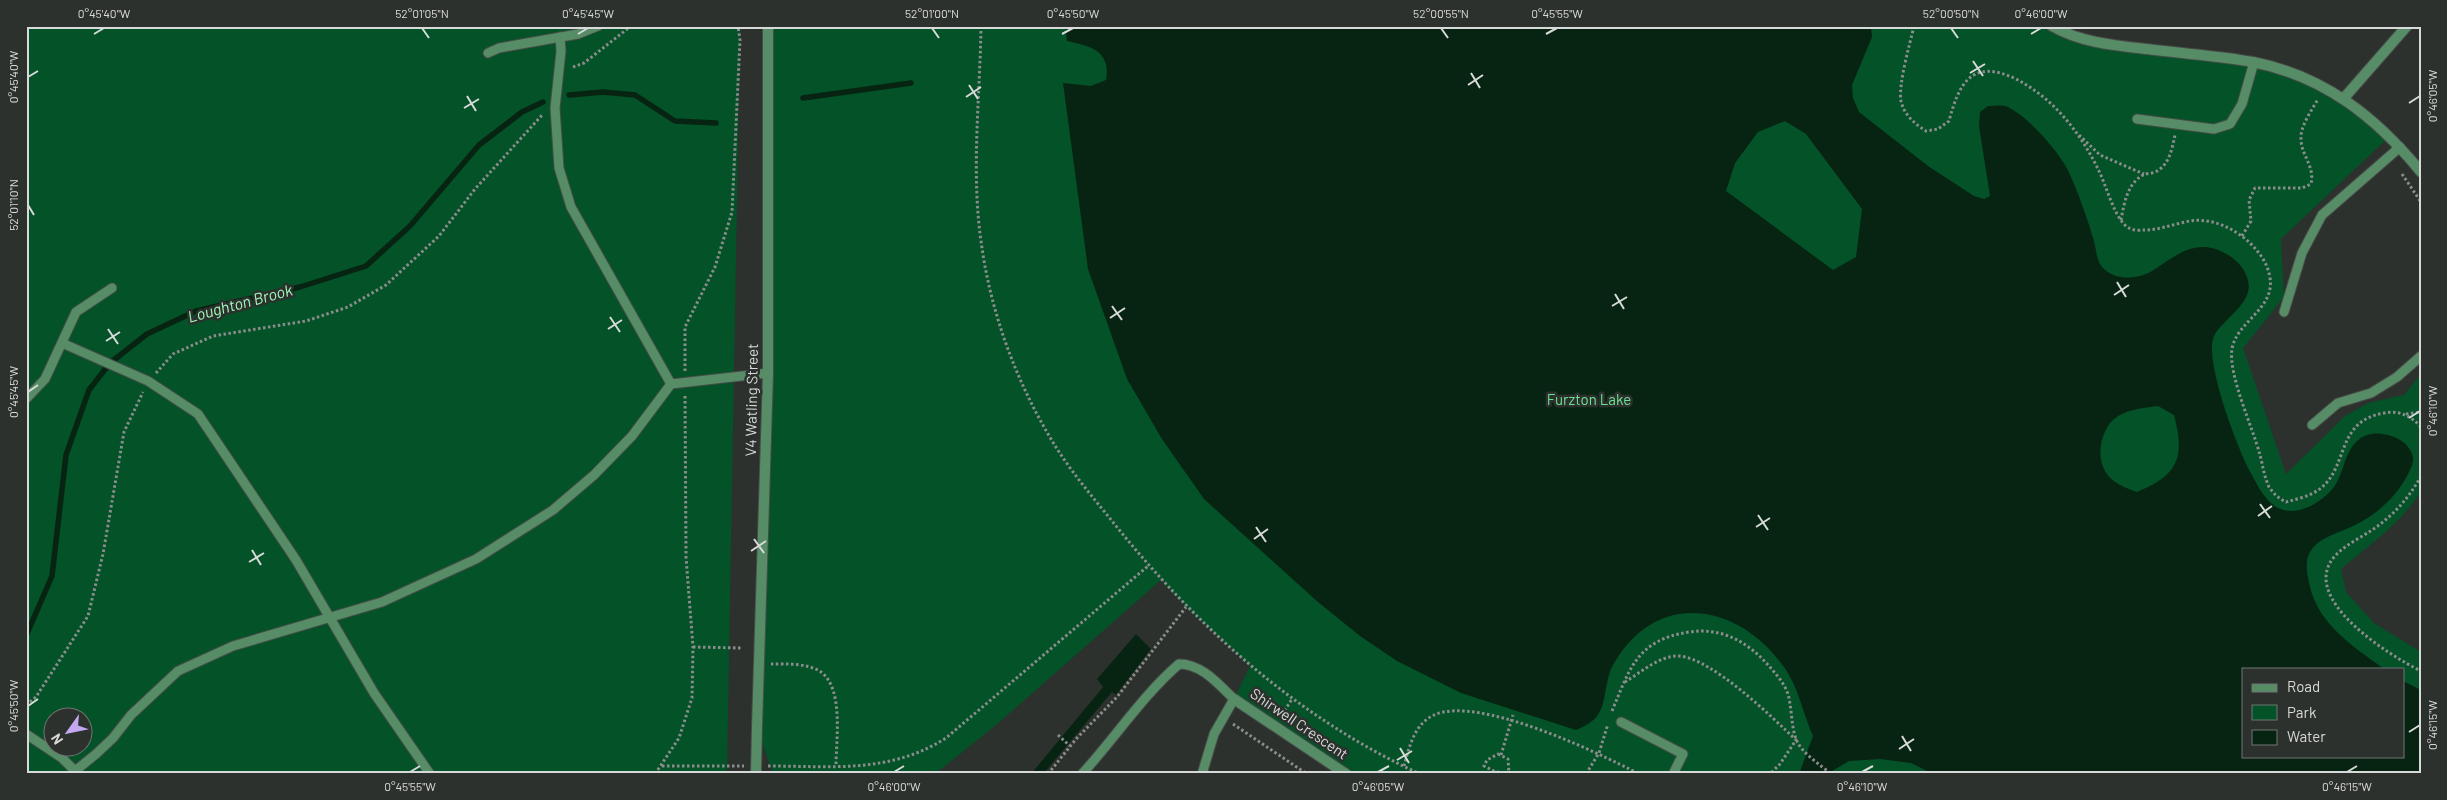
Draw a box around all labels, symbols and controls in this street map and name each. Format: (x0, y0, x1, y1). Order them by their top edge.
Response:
text: 0°45'40"W (78, 6, 131, 20)
text: 52°01'05"N (395, 6, 449, 20)
text: 0°45'45"W (562, 6, 614, 20)
text: 52°01'00"N (905, 6, 959, 20)
text: 0°45'50"W (1047, 6, 1100, 20)
text: 52°00'55"N (1413, 6, 1469, 20)
text: 0°45'55"W (1531, 6, 1583, 20)
text: 52°00'50"N (1923, 6, 1979, 20)
text: 0°46'00"W (2015, 6, 2068, 20)
text: 0°45'40"W (6, 50, 20, 103)
text: 0°46'05"W (2425, 69, 2439, 122)
text: 52°01'10"N (6, 179, 20, 231)
water label: Loughton Brook (185, 279, 295, 326)
street label: V4 Watling Street (741, 343, 761, 457)
text: 0°45'45"W (6, 366, 20, 418)
text: 0°46'10"W (2425, 385, 2439, 436)
park label: Furzton Lake (1547, 390, 1631, 408)
legend (2242, 668, 2404, 758)
text: Road (2287, 677, 2320, 695)
text: 0°45'50"W (6, 679, 20, 732)
street label: Shirwell Crescent (1247, 684, 1352, 762)
text: 0°46'15"W (2425, 700, 2439, 750)
text: Park (2287, 703, 2317, 721)
north arrow (42, 708, 92, 758)
text: Water (2287, 727, 2326, 745)
text: N (47, 731, 66, 748)
text: 0°45'55"W (384, 779, 436, 793)
text: 0°46'00"W (868, 779, 921, 793)
text: 0°46'05"W (1352, 779, 1405, 793)
text: 0°46'10"W (1837, 779, 1888, 793)
text: 0°46'15"W (2322, 779, 2372, 793)

